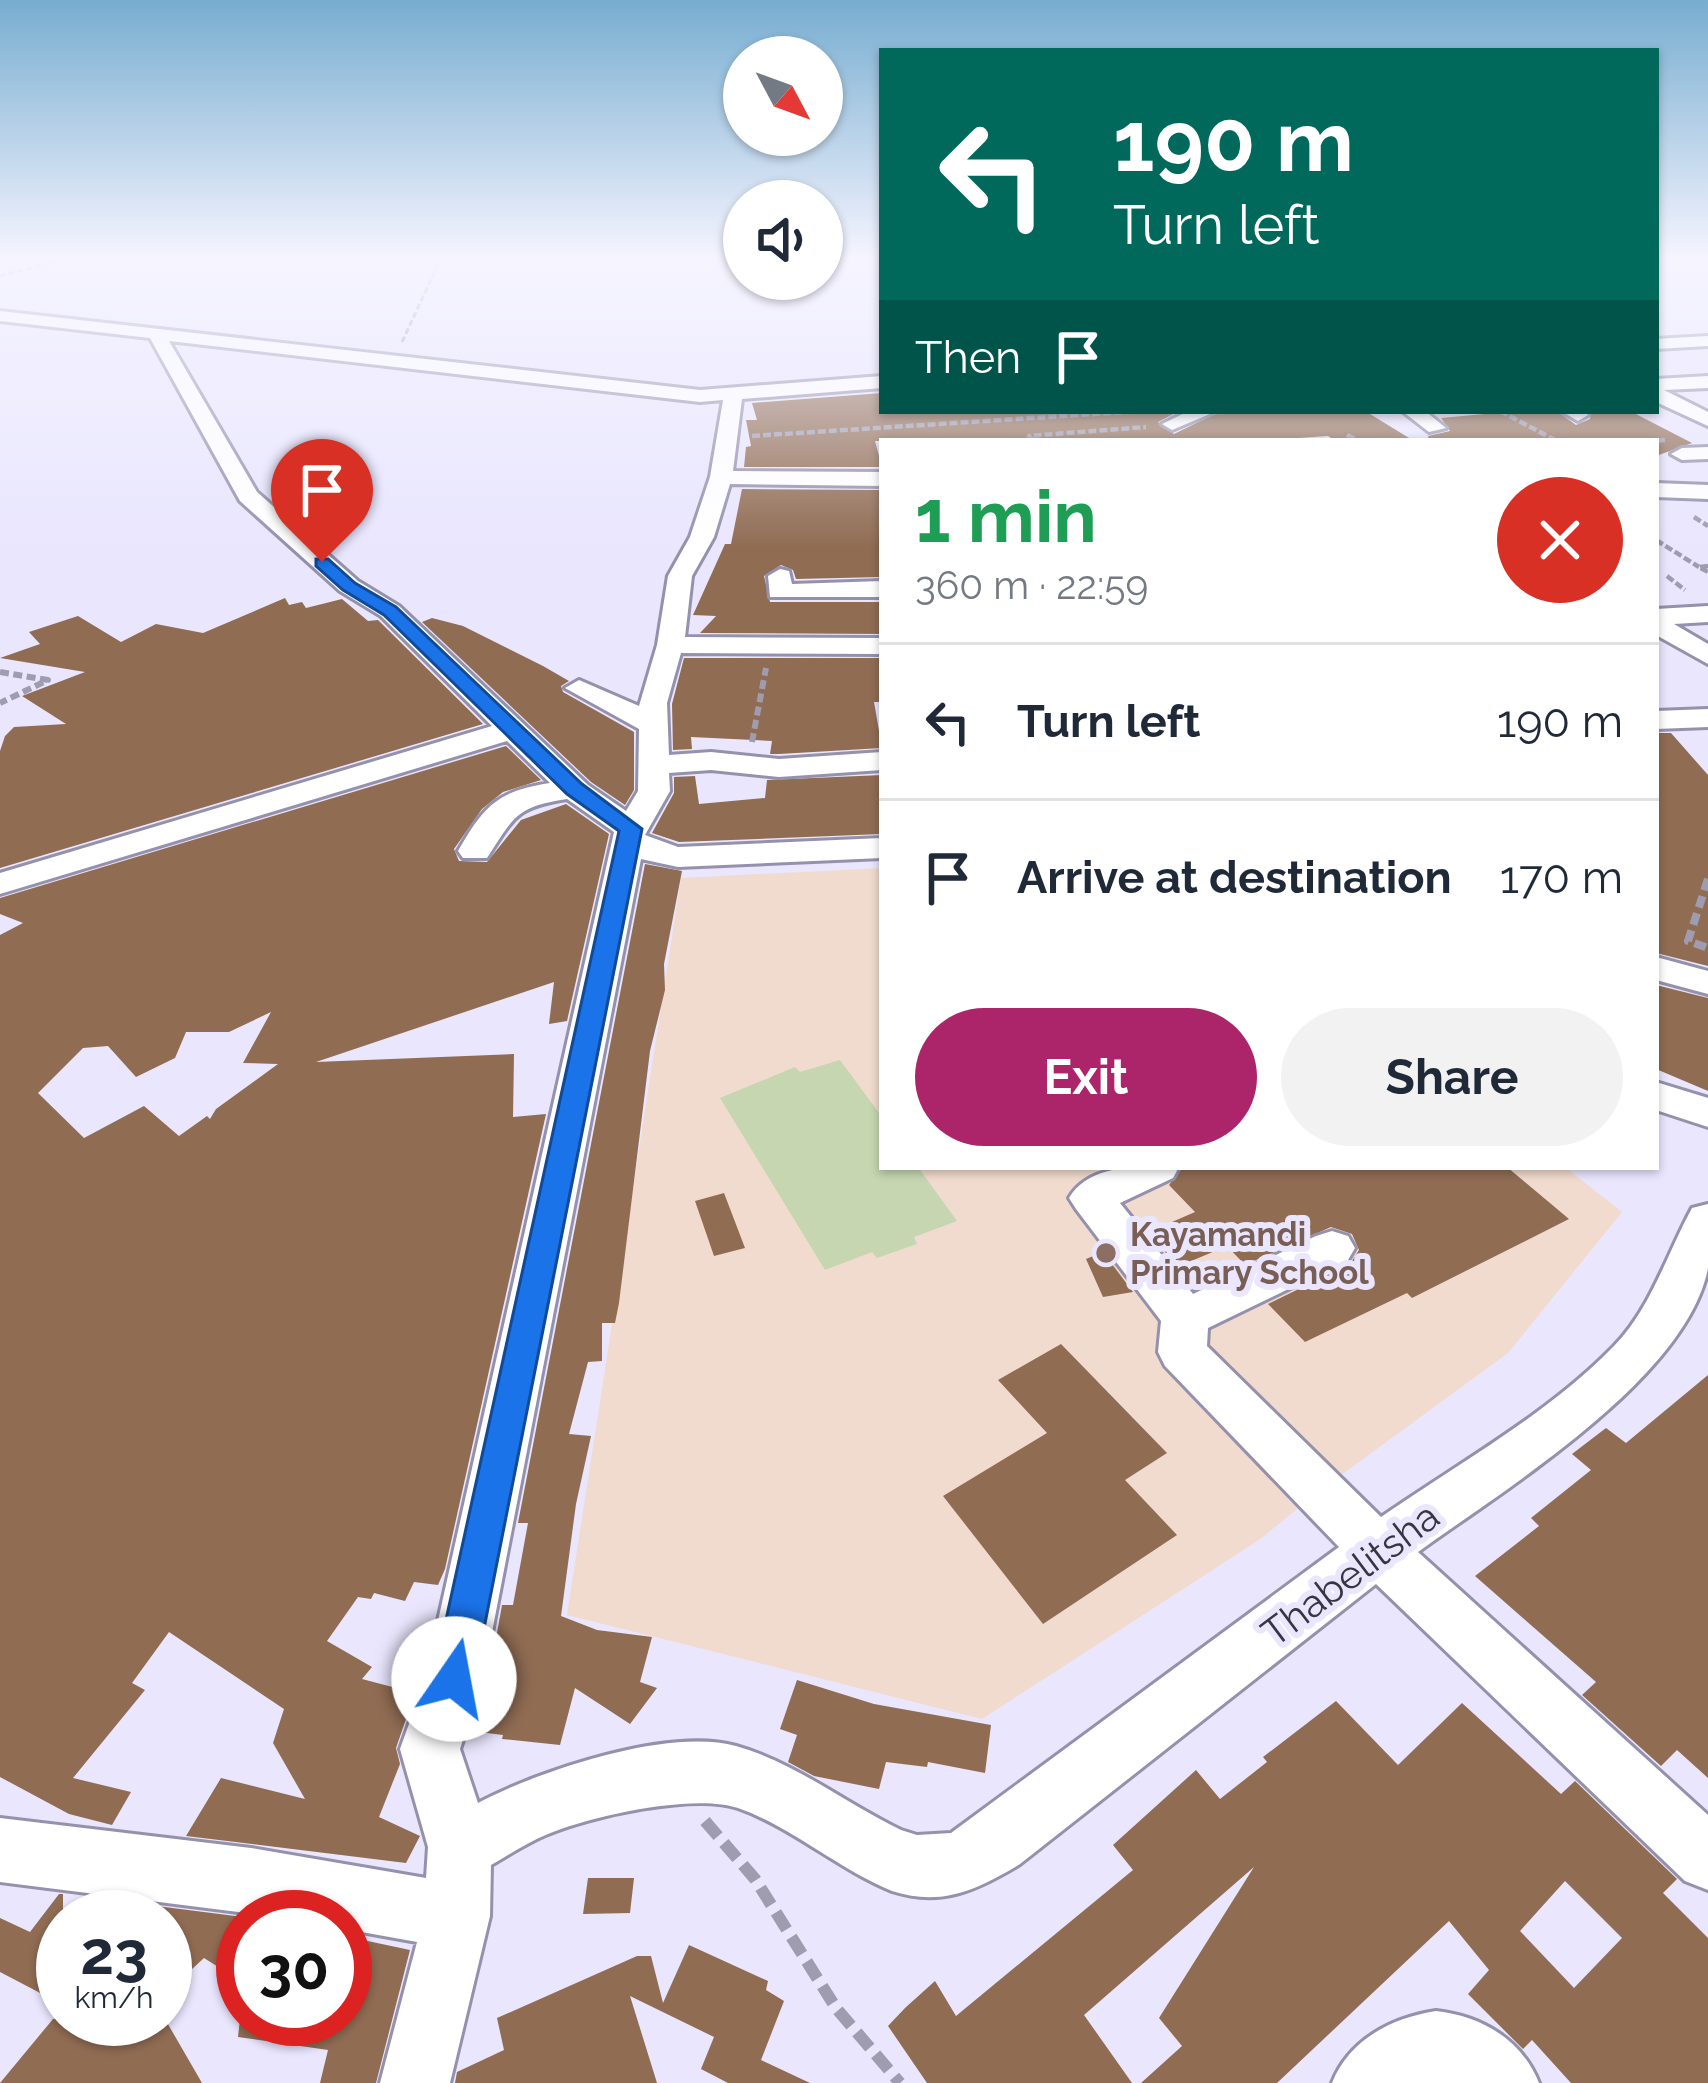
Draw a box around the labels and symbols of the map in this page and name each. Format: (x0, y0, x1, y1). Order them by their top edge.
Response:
north arrow (723, 36, 843, 156)
pin (271, 439, 373, 562)
place label: Kayamandi Primary School (1130, 1215, 1369, 1292)
marker: Kayamandi Primary School (1093, 1240, 1119, 1266)
street label: Thabelitsha (1252, 1493, 1448, 1655)
position arrow (391, 1616, 517, 1742)
speed limit sign: 30 (216, 1890, 372, 2046)

